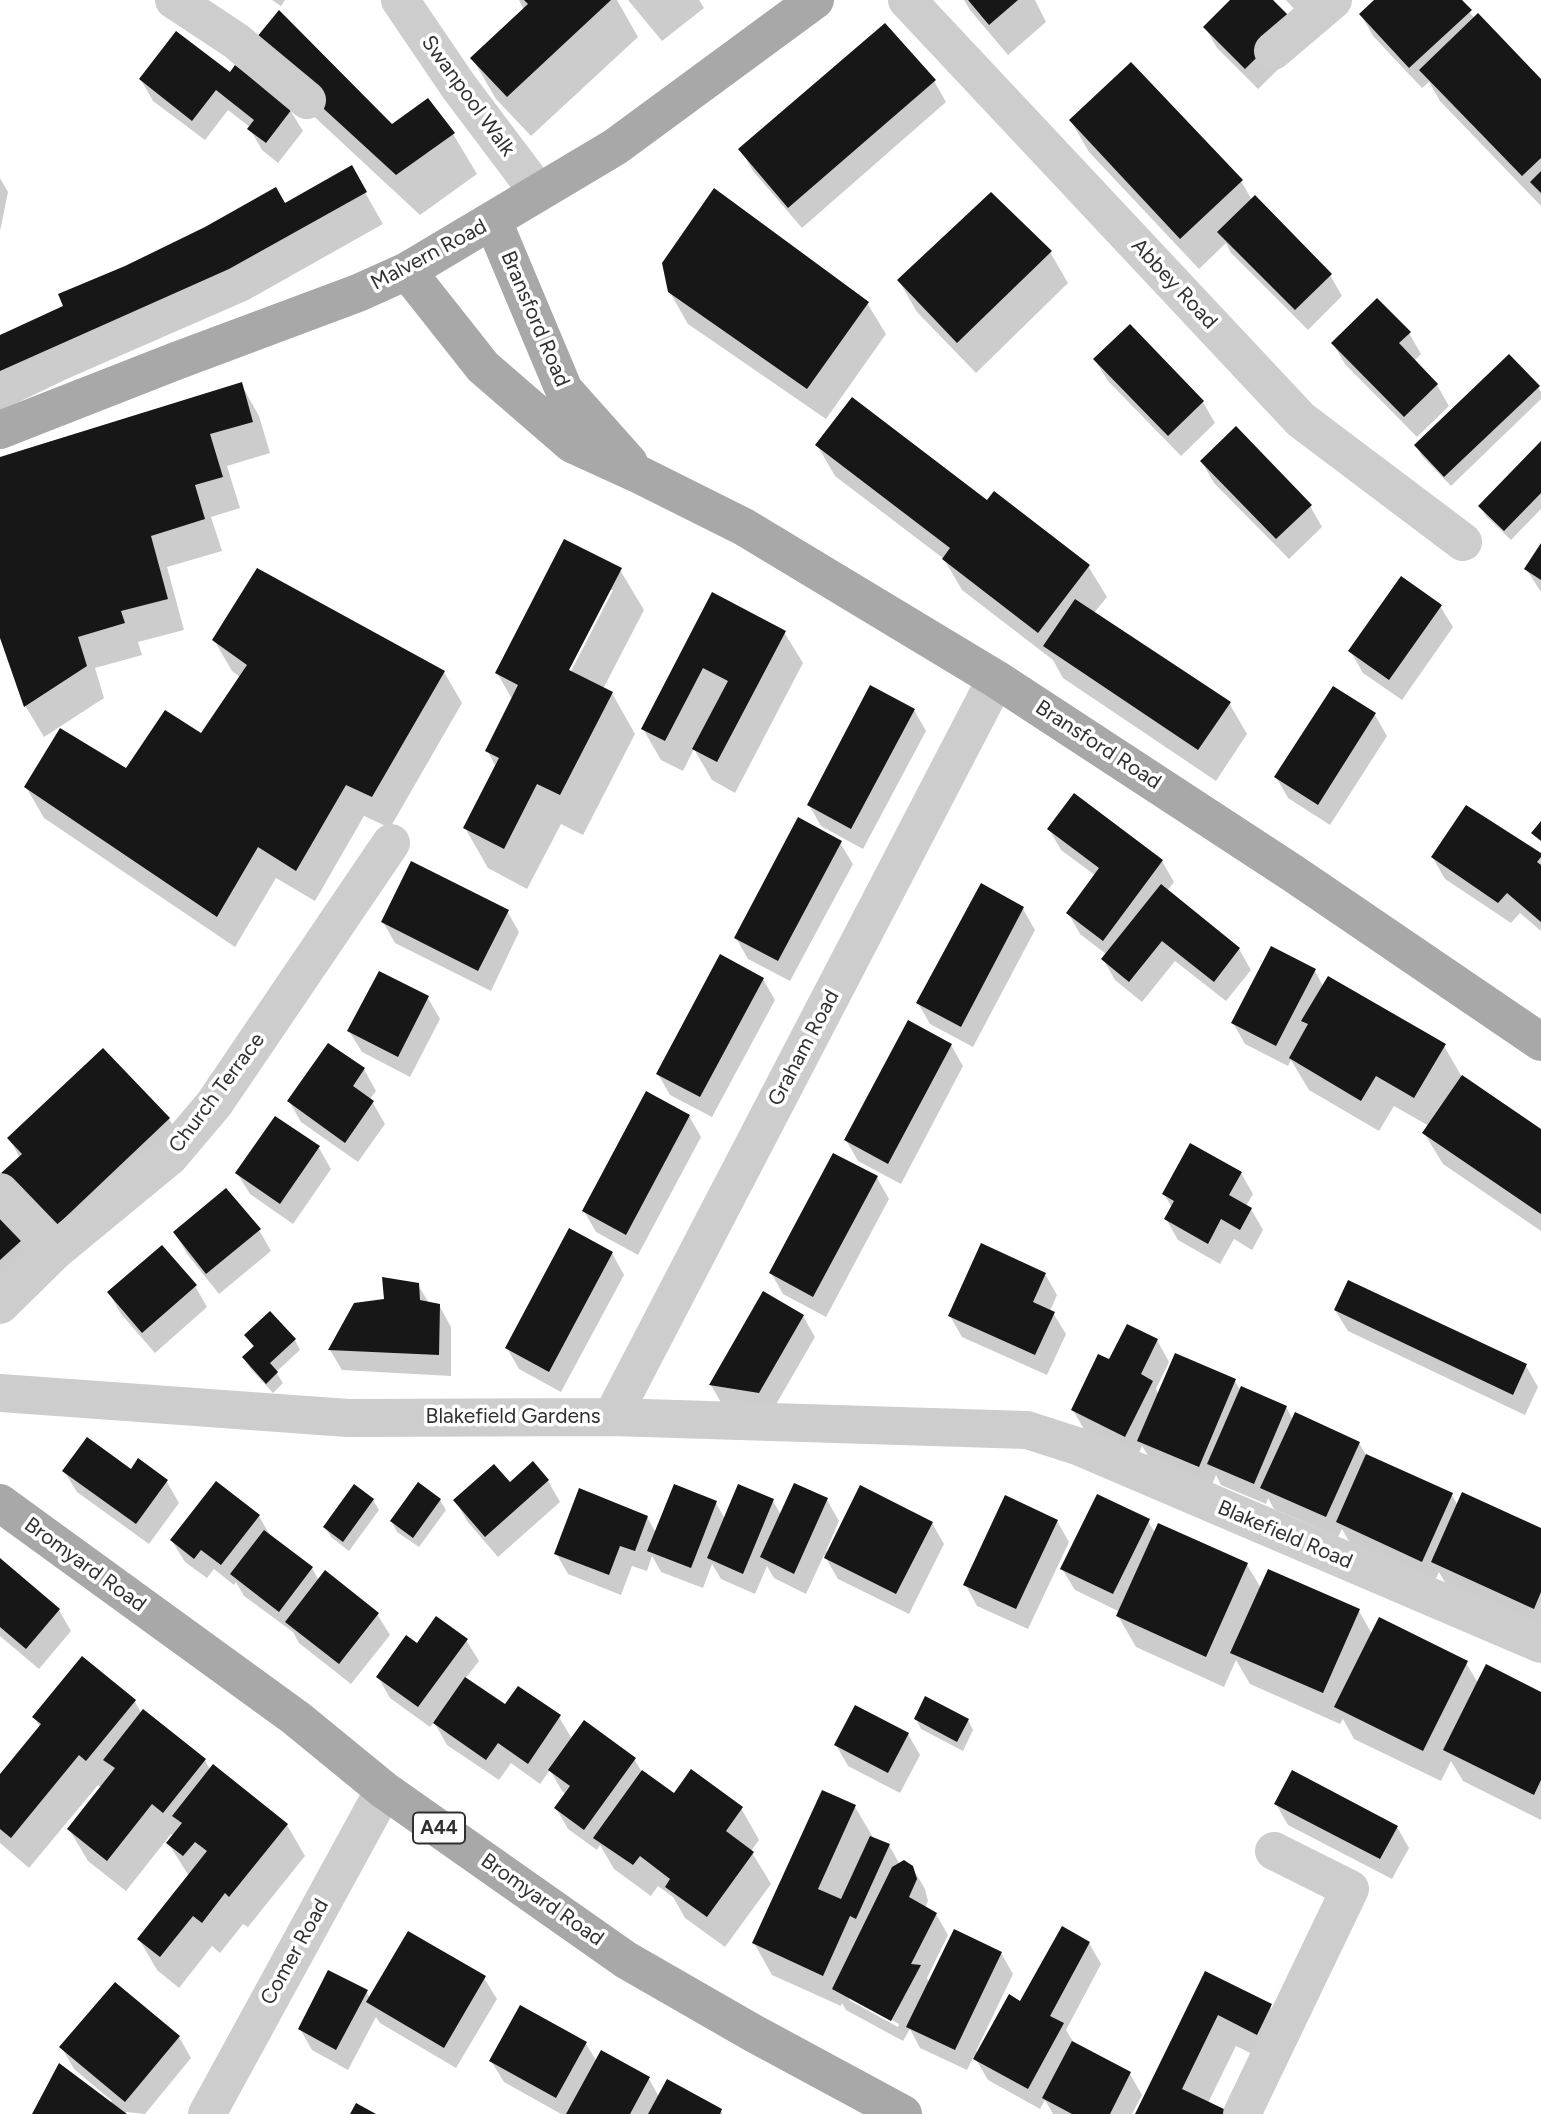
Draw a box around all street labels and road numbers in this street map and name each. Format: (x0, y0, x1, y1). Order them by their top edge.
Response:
street label: Swanpool Walk (416, 31, 520, 161)
street label: Malvern Road (367, 214, 491, 296)
street label: Abbey Road (1126, 234, 1222, 334)
street label: Bransford Road (495, 247, 575, 391)
street label: Bransford Road (1030, 695, 1166, 795)
street label: Graham Road (763, 986, 845, 1110)
street label: Church Terrace (164, 1028, 270, 1158)
street label: Blakefield Gardens (426, 1404, 600, 1430)
street label: Blakefield Road (1214, 1495, 1356, 1575)
street label: Bromyard Road (19, 1512, 151, 1618)
road number: A44 (413, 1812, 465, 1844)
street label: Bromyard Road (476, 1848, 608, 1952)
street label: Comer Road (256, 1895, 334, 2009)

